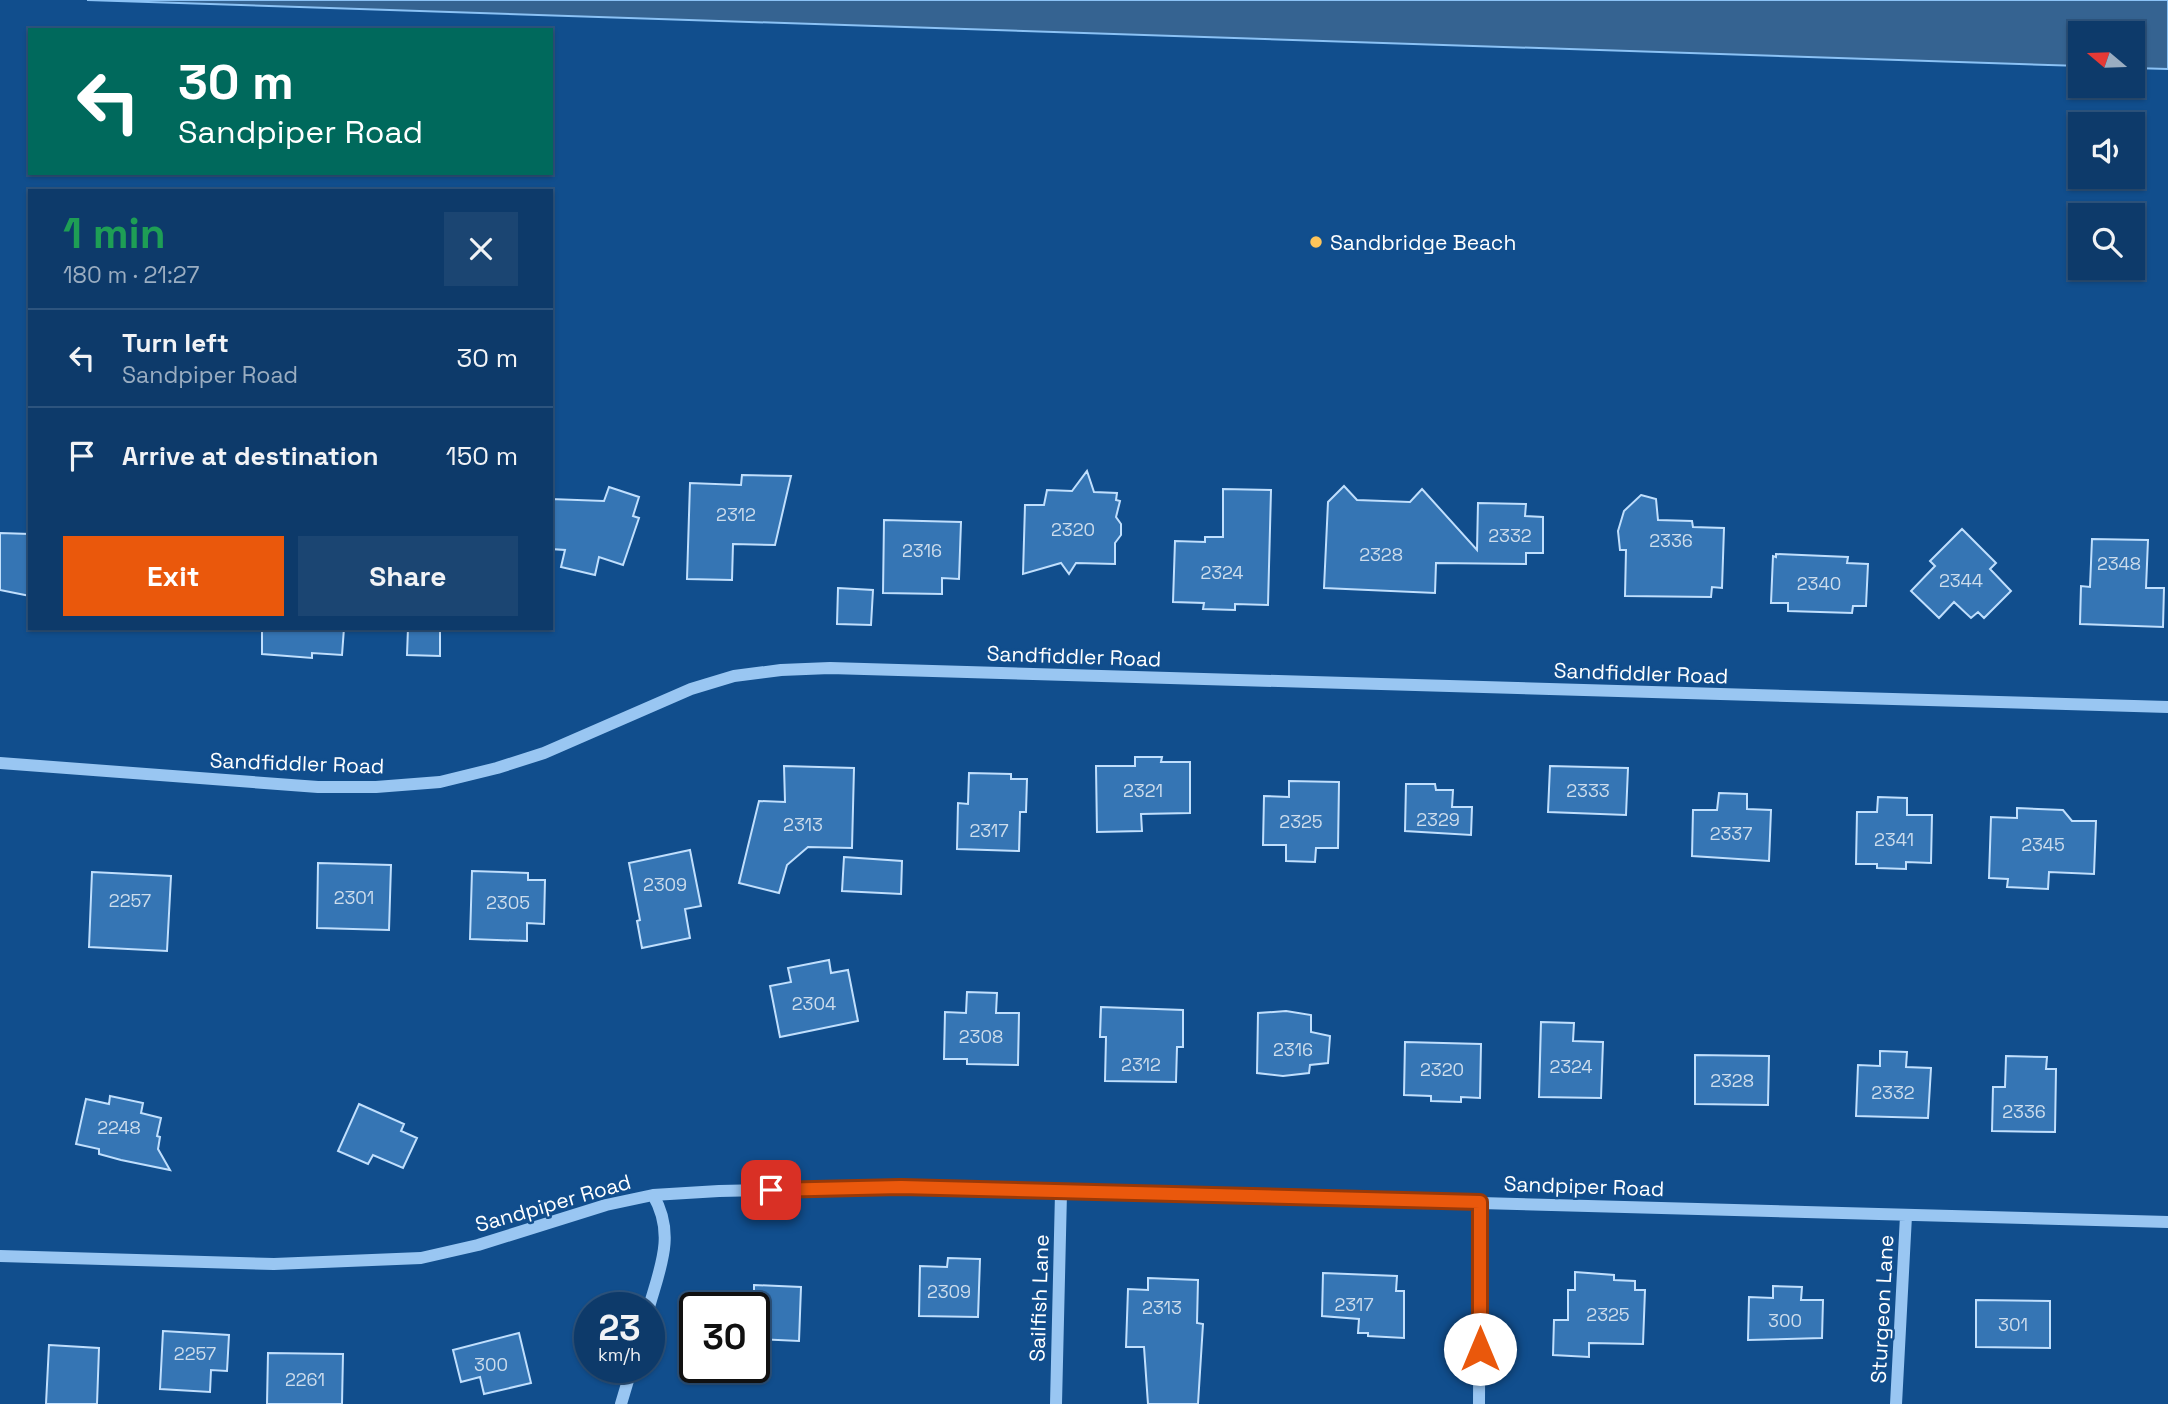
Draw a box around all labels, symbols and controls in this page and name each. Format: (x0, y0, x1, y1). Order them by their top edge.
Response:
north arrow (2068, 21, 2146, 98)
map controls (2068, 21, 2145, 280)
text: 30 m (178, 51, 294, 113)
icon: left (63, 56, 154, 147)
text: Sandpiper Road (178, 112, 423, 152)
button: sound (2068, 112, 2145, 189)
button: search (2068, 203, 2145, 280)
text: 1 min (63, 207, 166, 260)
button: close (444, 212, 518, 286)
place label: Sandbridge Beach (1330, 229, 1516, 256)
marker: Sandbridge Beach (1308, 234, 1324, 250)
text: 180 m · 21:27 (63, 260, 199, 290)
text: Turn left (122, 326, 229, 360)
icon: left (63, 339, 101, 377)
text: 30 m (457, 341, 518, 375)
text: Sandpiper Road (122, 360, 298, 390)
icon: arrive (63, 437, 101, 475)
text: Arrive at destination (122, 439, 379, 473)
text: 150 m (446, 439, 518, 473)
house number: 2312 (716, 503, 756, 526)
house number: 2320 (1051, 518, 1095, 541)
house number: 2332 (1488, 524, 1532, 547)
house number: 2336 (1649, 529, 1693, 552)
button: Exit (63, 536, 284, 616)
button: Share (298, 536, 518, 616)
house number: 2316 (902, 539, 942, 562)
house number: 2328 (1359, 543, 1403, 566)
house number: 2348 (2097, 552, 2141, 575)
house number: 2324 (1200, 561, 1244, 584)
house number: 2344 (1939, 569, 1983, 592)
house number: 2340 (1797, 572, 1841, 595)
street label: Sandfiddler Road (986, 639, 1162, 673)
street label: Sandfiddler Road (1553, 656, 1729, 690)
street label: Sandfiddler Road (209, 746, 385, 780)
house number: 2321 (1123, 779, 1163, 802)
house number: 2333 (1566, 779, 1610, 802)
house number: 2329 (1416, 808, 1460, 831)
house number: 2325 (1279, 810, 1323, 833)
house number: 2313 (783, 813, 823, 836)
house number: 2317 (969, 819, 1009, 842)
house number: 2337 (1710, 822, 1752, 845)
house number: 2341 (1874, 828, 1914, 851)
house number: 2345 (2021, 833, 2065, 856)
house number: 2309 (643, 873, 687, 896)
house number: 2301 (334, 886, 374, 909)
house number: 2257 (109, 889, 151, 912)
house number: 2305 (486, 891, 530, 914)
house number: 2304 (792, 992, 836, 1015)
house number: 2308 (959, 1025, 1003, 1048)
house number: 2316 (1273, 1038, 1313, 1061)
house number: 2312 (1121, 1053, 1161, 1076)
house number: 2324 (1549, 1055, 1593, 1078)
house number: 2320 (1420, 1058, 1464, 1081)
house number: 2328 (1710, 1069, 1754, 1092)
house number: 2332 (1871, 1081, 1915, 1104)
house number: 2336 (2002, 1100, 2046, 1123)
house number: 2248 (97, 1116, 141, 1139)
pin (741, 1160, 801, 1220)
street label: Sandpiper Road (472, 1168, 634, 1238)
street label: Sandpiper Road (1503, 1170, 1665, 1202)
icon: arrive (752, 1171, 790, 1209)
street label: Sailfish Lane (1023, 1234, 1055, 1362)
street label: Sturgeon Lane (1865, 1234, 1899, 1384)
house number: 2309 (927, 1280, 971, 1303)
speed limit sign: 30 (679, 1292, 770, 1383)
house number: 2317 (1334, 1293, 1374, 1316)
house number: 2313 (1142, 1296, 1182, 1319)
house number: 2325 (1586, 1303, 1630, 1326)
text: 23 (598, 1306, 641, 1350)
house number: 300 (1768, 1309, 1802, 1332)
position arrow (1443, 1312, 1517, 1386)
house number: 301 (1998, 1313, 2028, 1336)
house number: 2257 (174, 1342, 216, 1365)
text: km/h (598, 1343, 641, 1366)
house number: 300 (474, 1353, 508, 1376)
house number: 2261 (285, 1368, 325, 1391)

